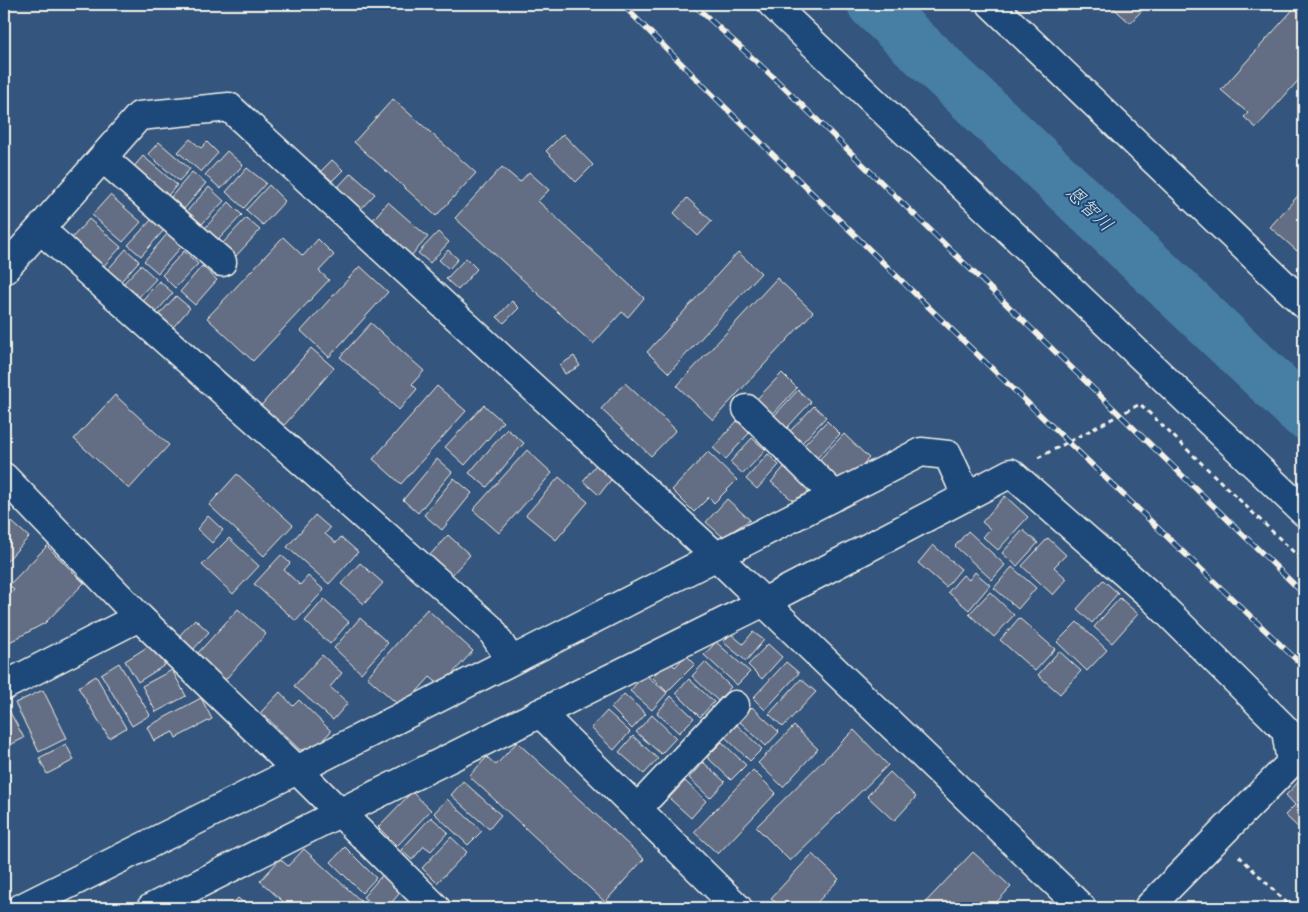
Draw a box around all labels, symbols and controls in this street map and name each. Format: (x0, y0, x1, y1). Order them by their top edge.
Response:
water label: 恩智川 (1061, 181, 1117, 237)

